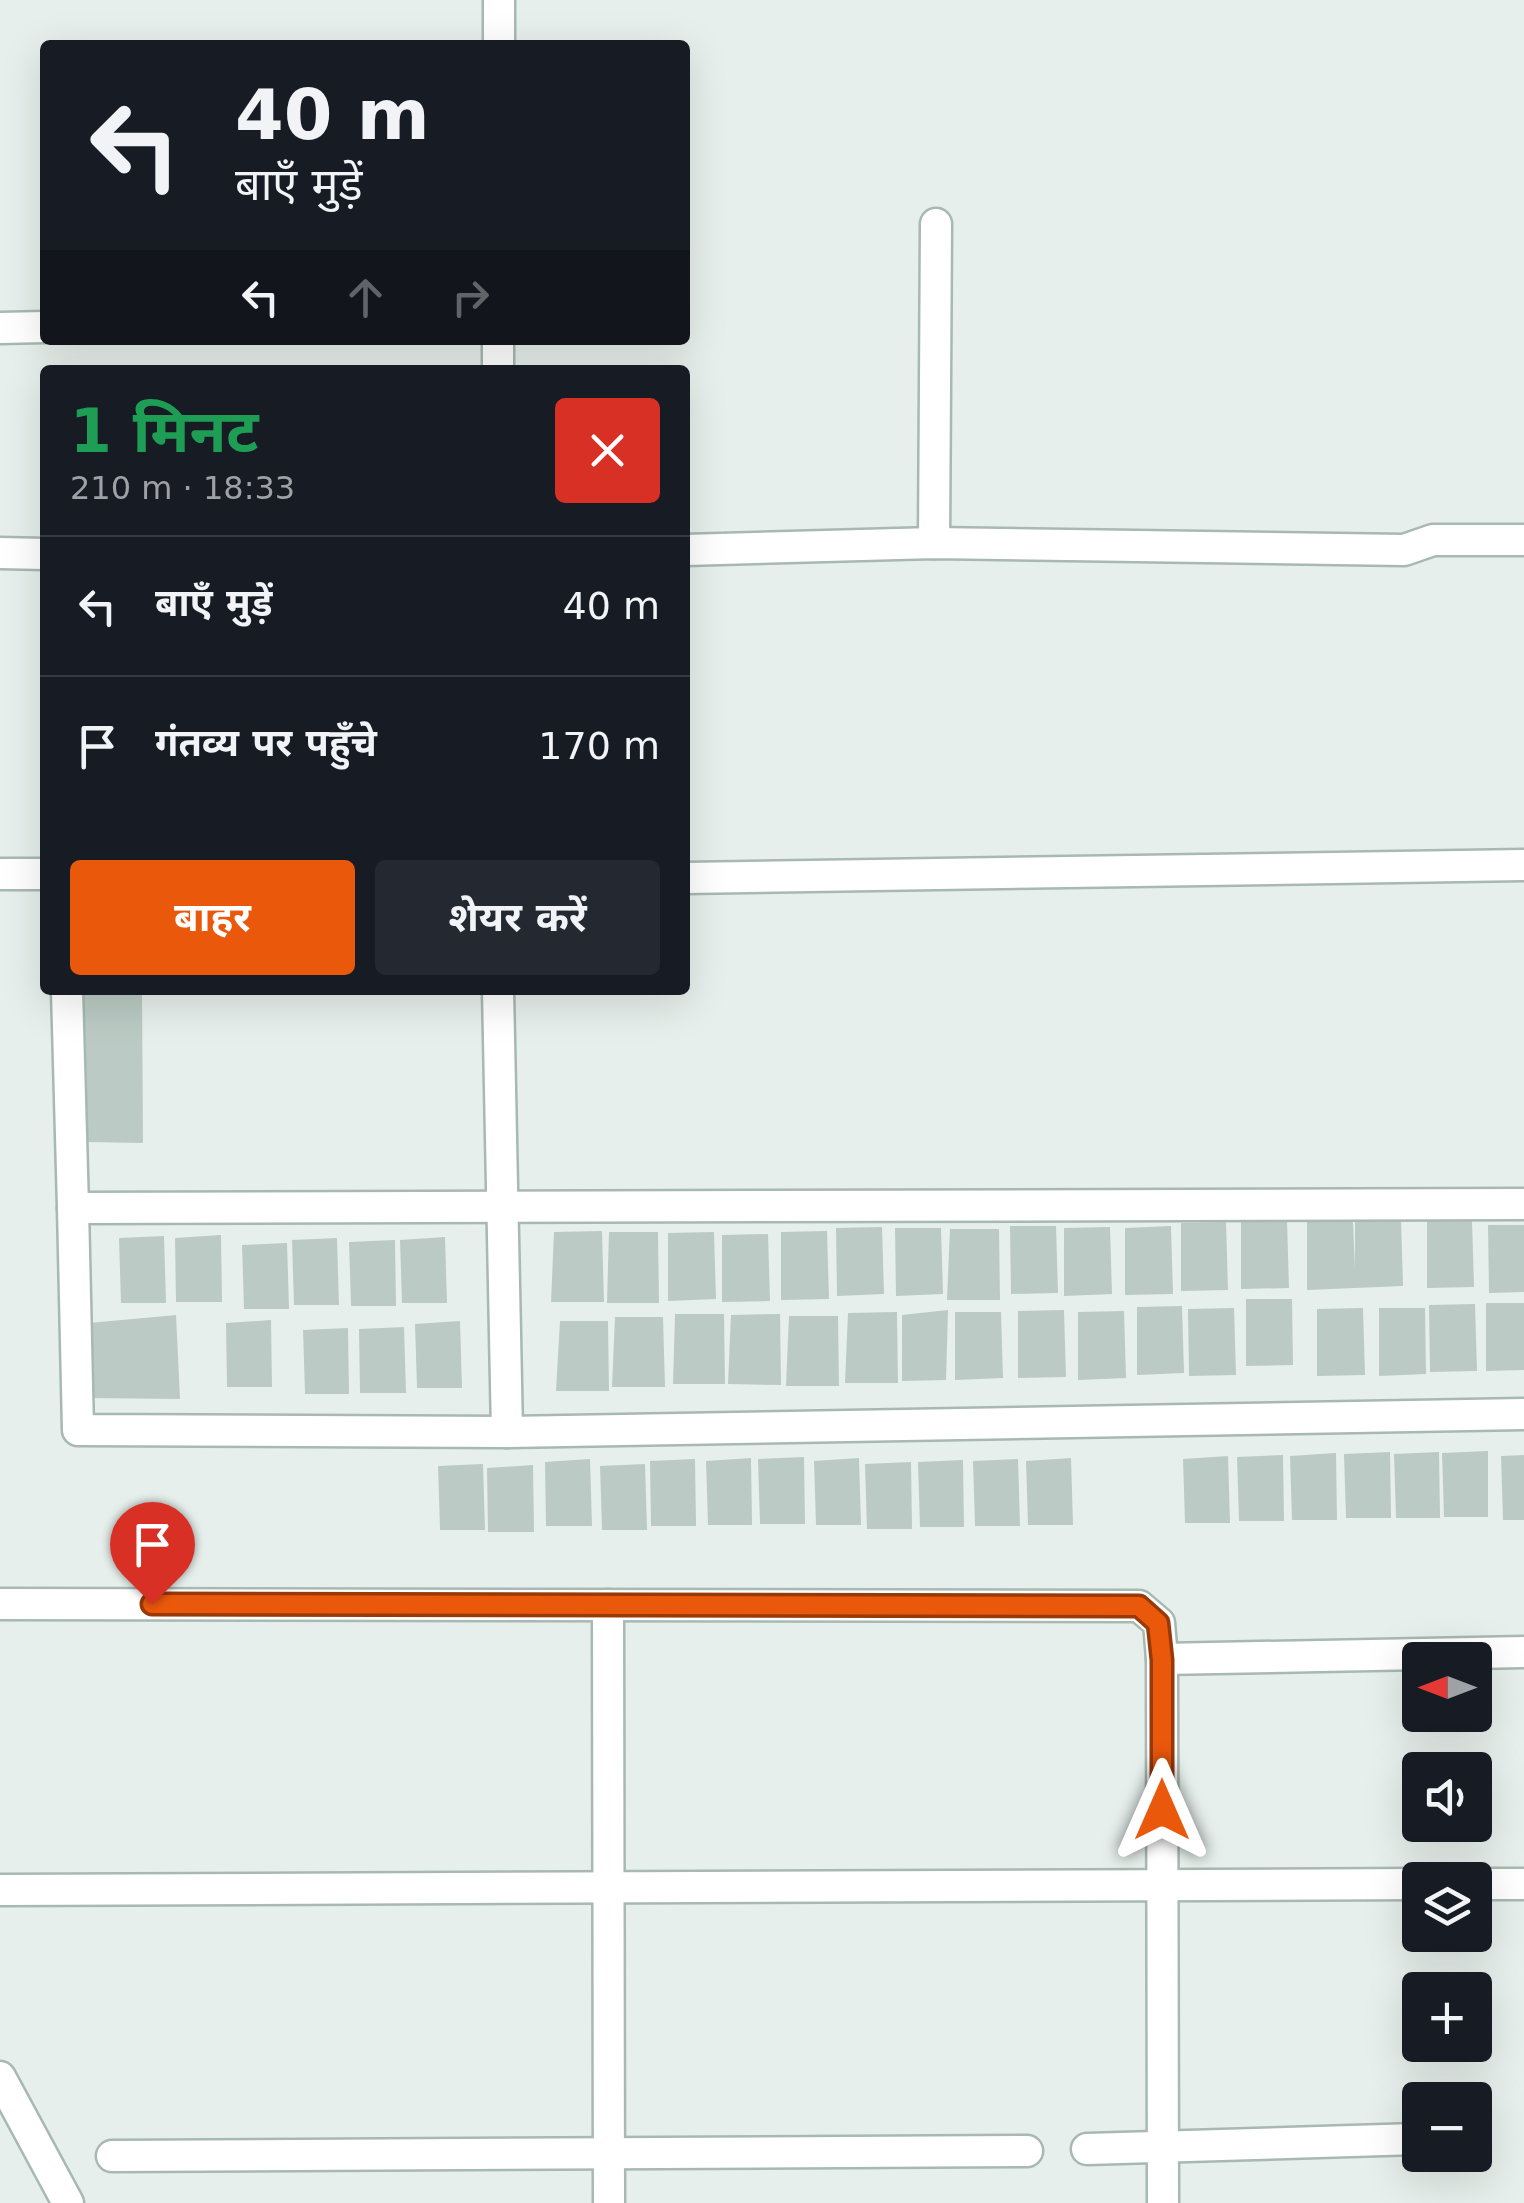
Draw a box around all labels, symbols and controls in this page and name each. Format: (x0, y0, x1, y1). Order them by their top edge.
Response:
text: 40 m (235, 74, 430, 156)
icon: left (70, 80, 200, 210)
text: बाएँ मुड़ें (235, 158, 363, 211)
icon: left (233, 270, 288, 325)
icon: ahead (338, 270, 393, 325)
icon: right (443, 270, 498, 325)
text: 1 मिनट (70, 396, 259, 466)
button: close (555, 398, 660, 503)
text: 210 m · 18:33 (70, 469, 295, 507)
icon: left (70, 579, 125, 634)
text: बाएँ मुड़ें (155, 581, 272, 625)
text: 40 m (563, 584, 660, 628)
icon: arrive (70, 719, 125, 774)
text: गंतव्य पर पहुँचे (155, 721, 377, 765)
text: 170 m (538, 724, 660, 768)
button: बाहर (70, 860, 355, 975)
button: शेयर करें (375, 860, 660, 975)
pin (110, 1502, 195, 1605)
icon: arrive (125, 1517, 180, 1572)
north arrow (1402, 1642, 1492, 1732)
map controls (1402, 1642, 1492, 2172)
button: sound (1402, 1752, 1492, 1842)
position arrow (1110, 1758, 1214, 1862)
button: layers (1402, 1862, 1492, 1952)
button: + (1402, 1972, 1492, 2062)
button: − (1402, 2082, 1492, 2172)

